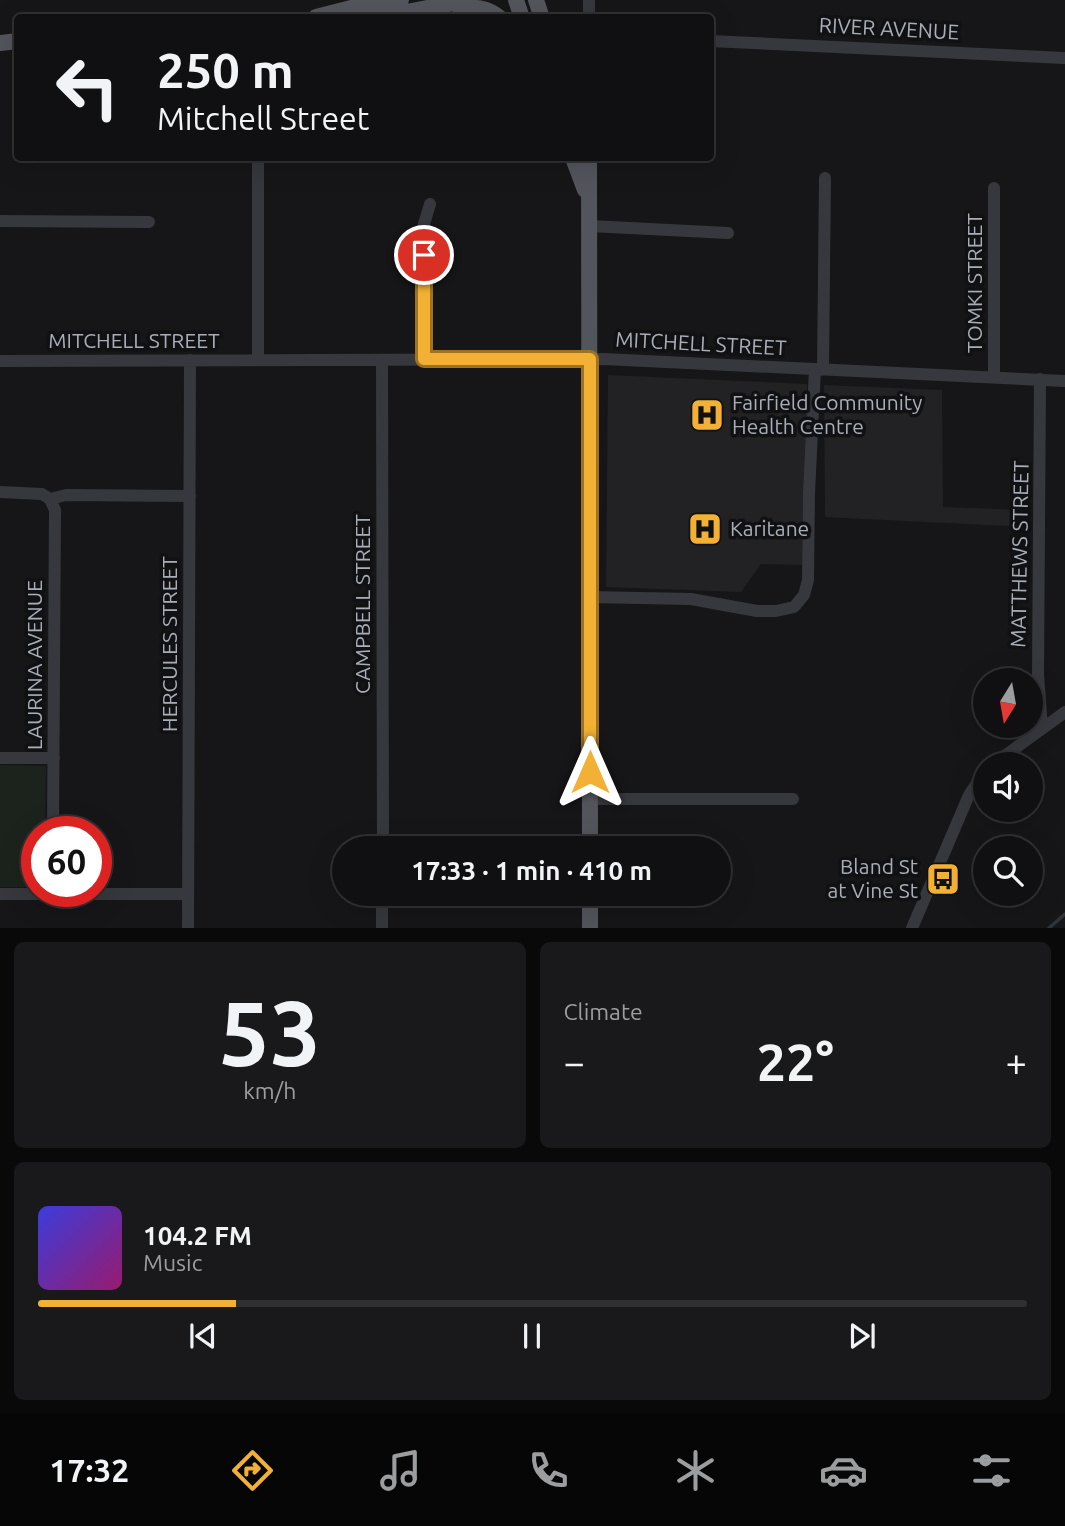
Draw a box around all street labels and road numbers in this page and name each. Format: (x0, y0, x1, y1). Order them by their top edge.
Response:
street label: RIVER AVENUE (818, 12, 960, 44)
street label: TOMKI STREET (962, 213, 986, 353)
street label: MITCHELL STREET (615, 327, 788, 359)
street label: MITCHELL STREET (48, 328, 220, 352)
street label: MATTHEWS STREET (1005, 460, 1033, 648)
street label: CAMPBELL STREET (350, 514, 374, 694)
street label: HERCULES STREET (157, 556, 181, 732)
street label: LAURINA AVENUE (22, 580, 46, 750)

